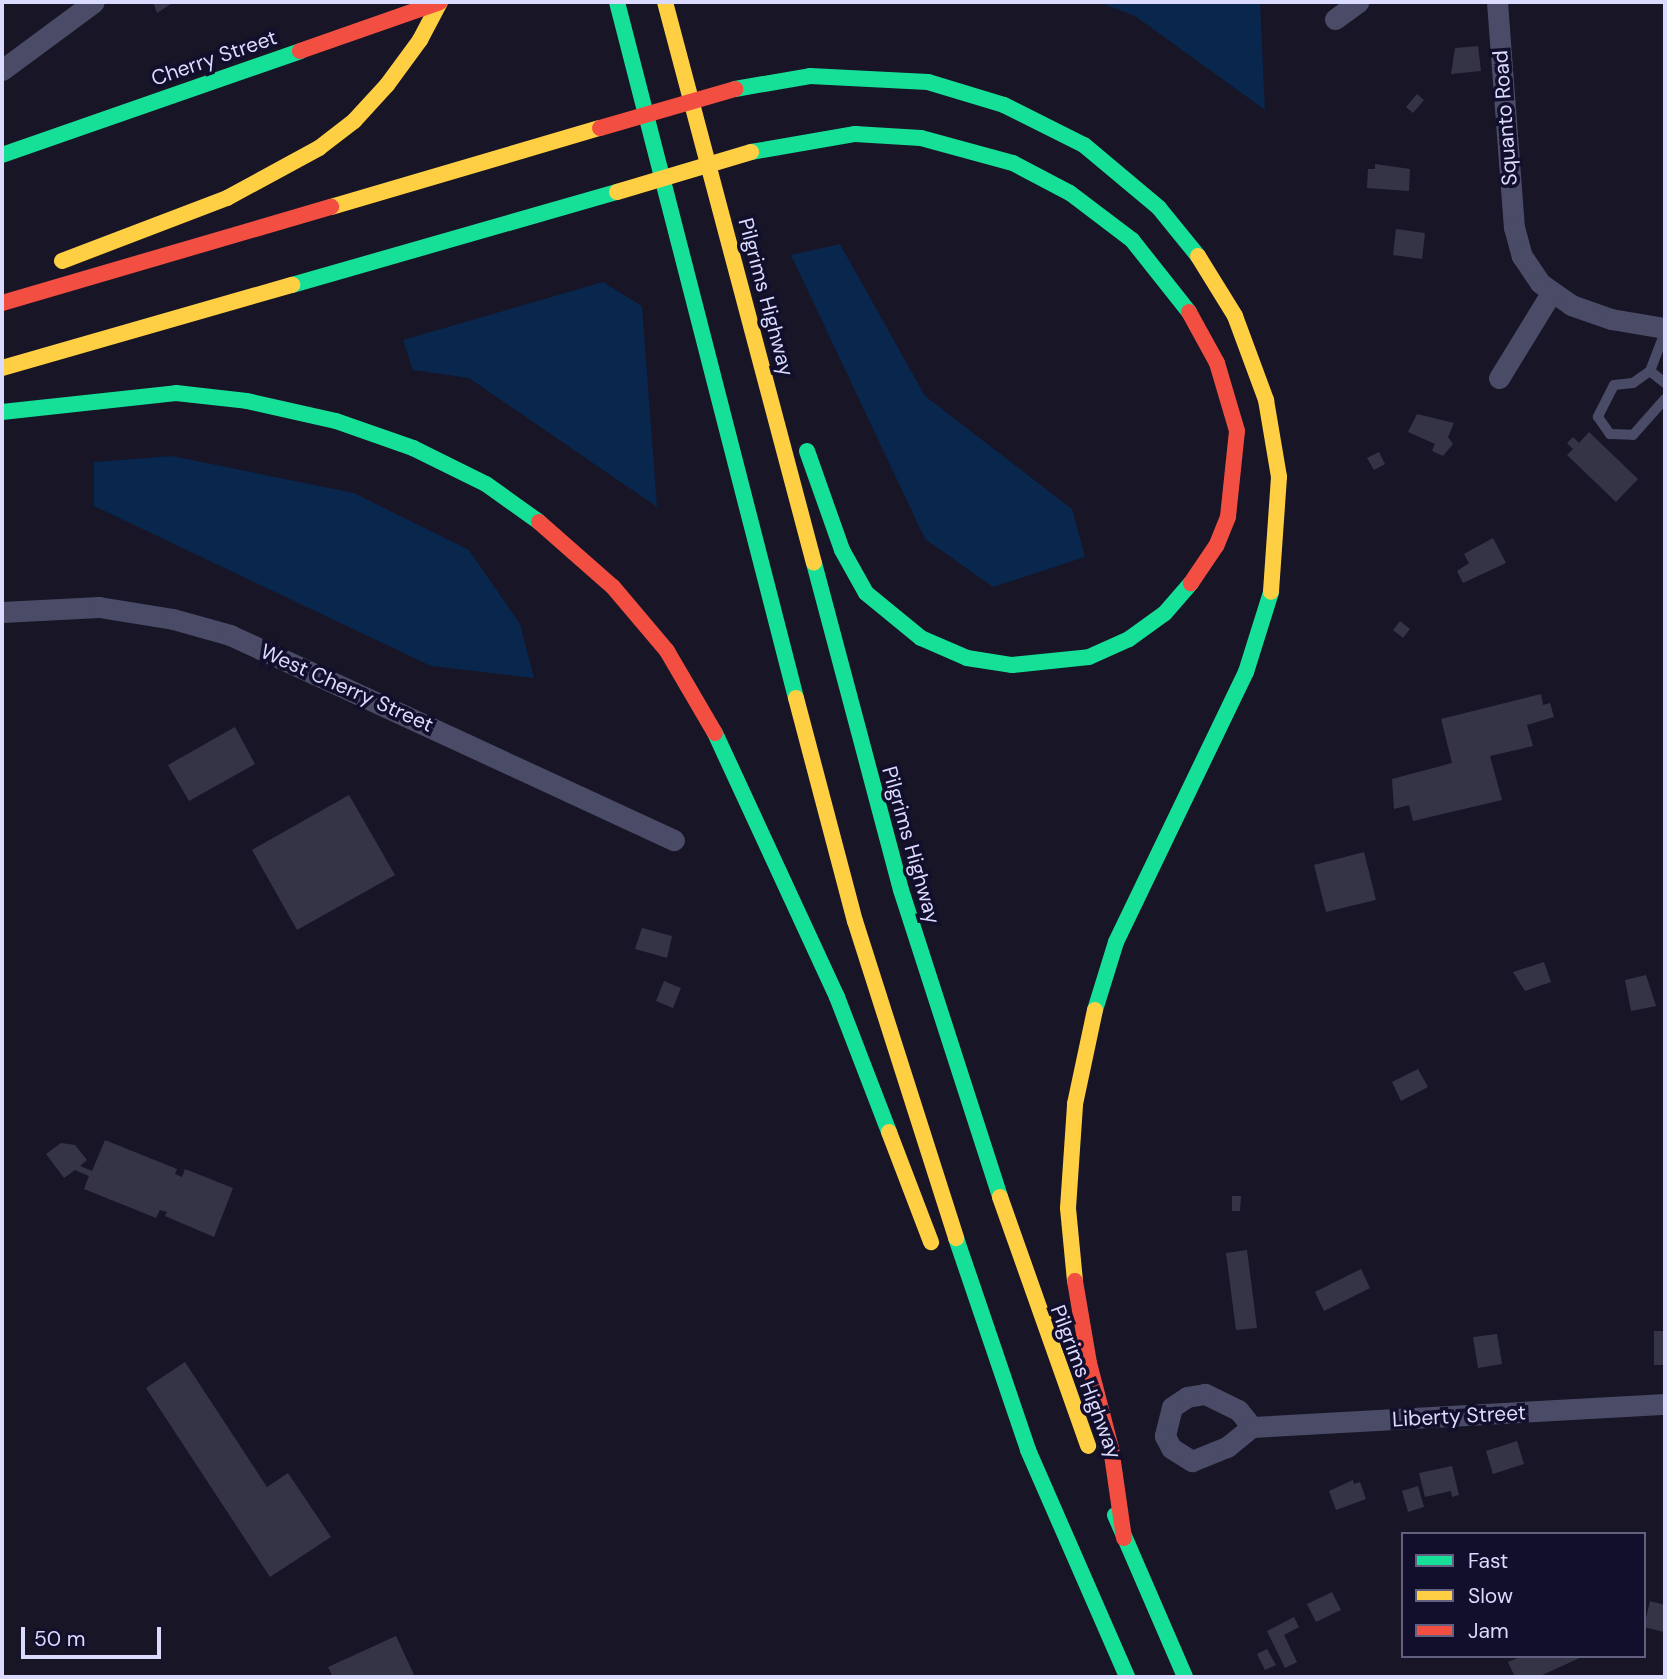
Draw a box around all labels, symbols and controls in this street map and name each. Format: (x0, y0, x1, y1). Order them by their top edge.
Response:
street label: Cherry Street (148, 25, 280, 91)
street label: Squanto Road (1488, 49, 1522, 187)
street label: Pilgrims Highway (733, 215, 799, 379)
street label: West Cherry Street (257, 639, 437, 737)
street label: Pilgrims Highway (876, 763, 946, 927)
street label: Pilgrims Highway (1045, 1301, 1127, 1463)
street label: Liberty Street (1391, 1400, 1527, 1432)
legend (1401, 1532, 1646, 1658)
text: Fast (1468, 1547, 1508, 1575)
text: Slow (1468, 1582, 1513, 1610)
scale bar (24, 1612, 164, 1656)
text: Jam (1468, 1617, 1509, 1645)
text: 50 m (34, 1625, 85, 1653)

